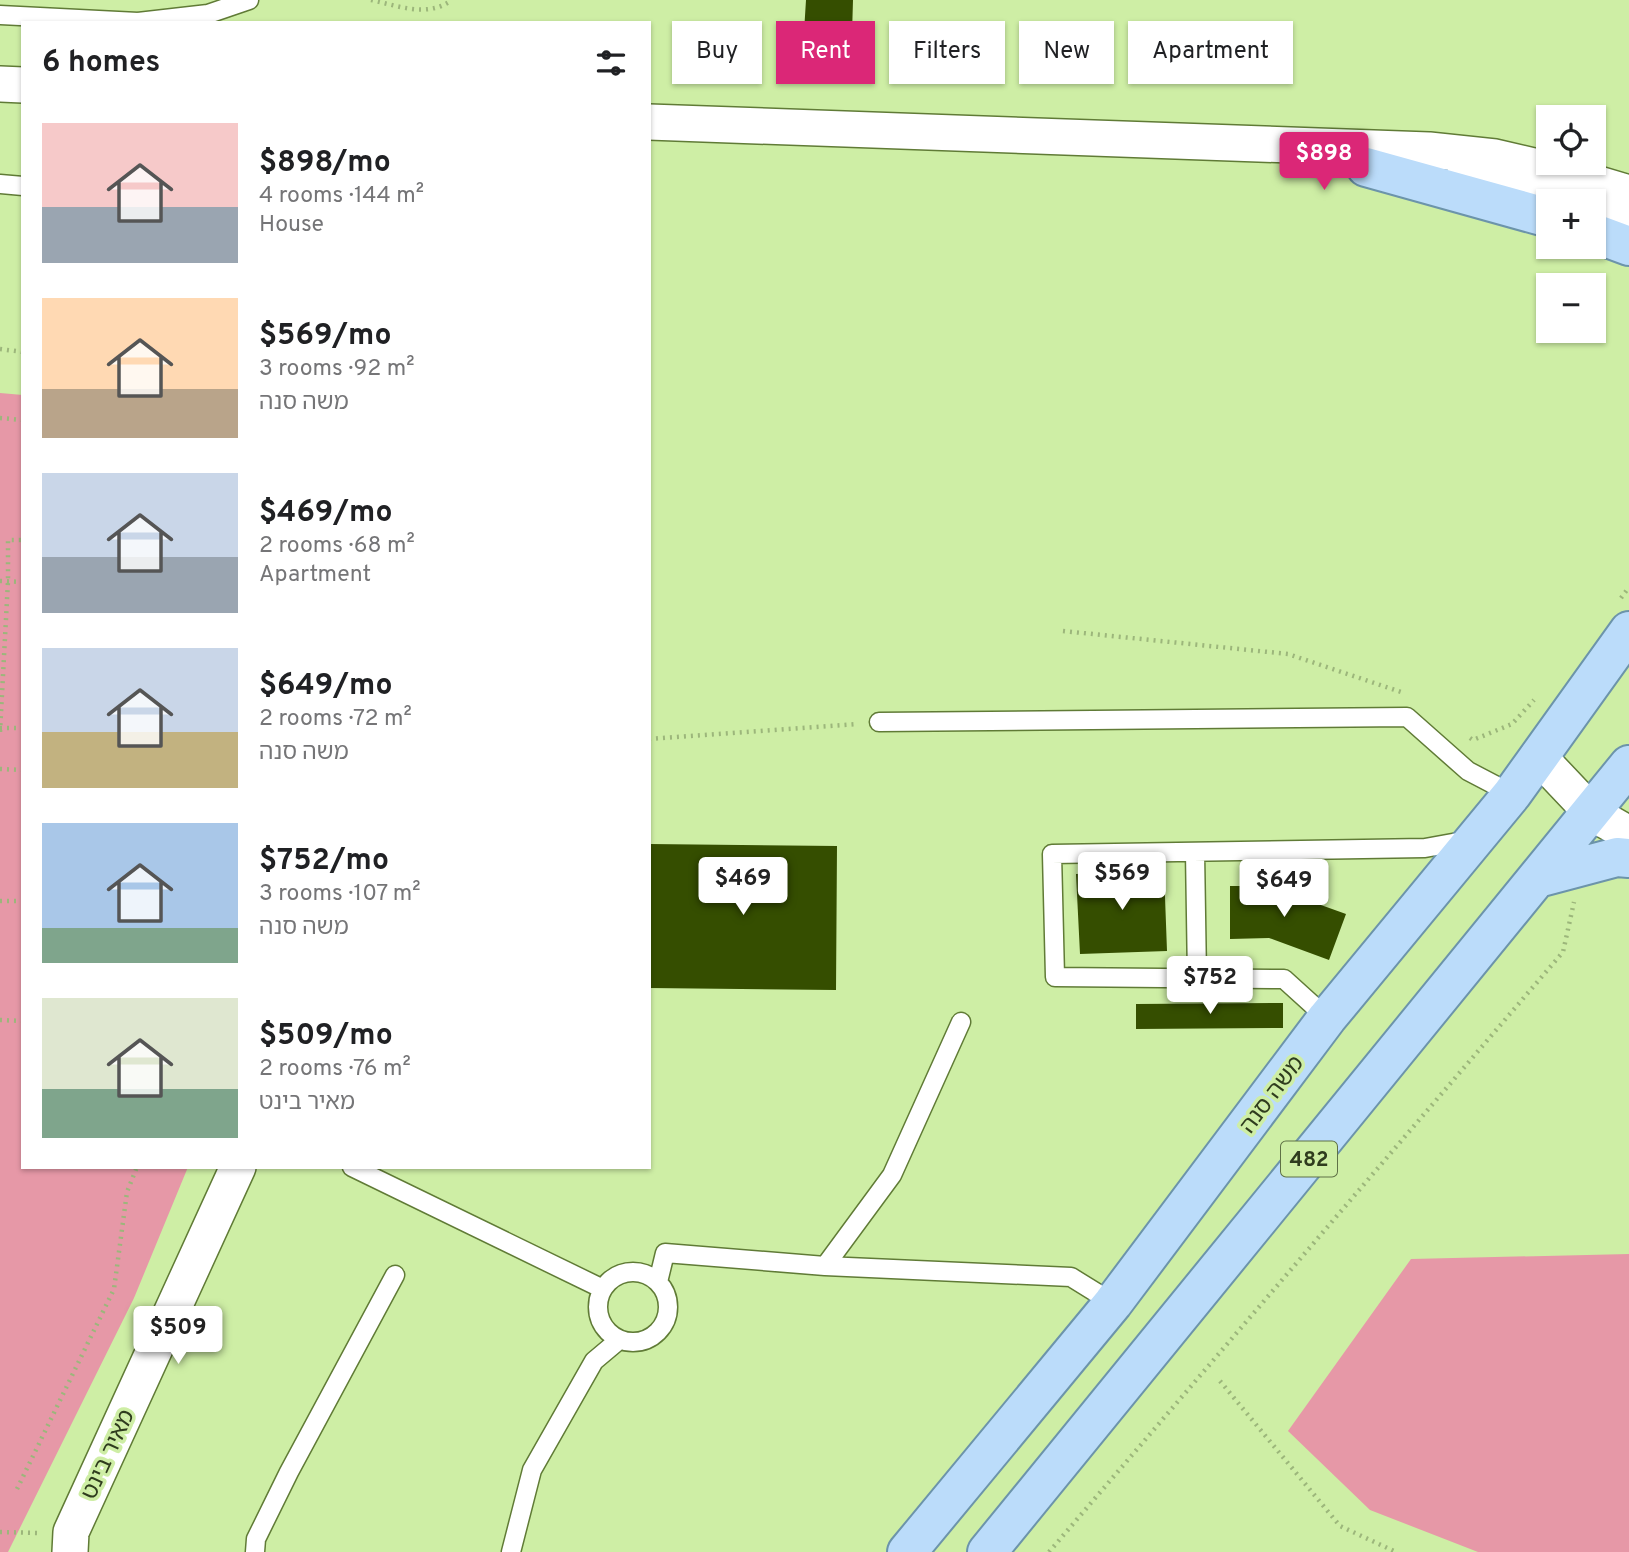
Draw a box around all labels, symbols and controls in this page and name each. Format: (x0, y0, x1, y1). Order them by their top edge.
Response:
chip: Buy (672, 21, 762, 84)
chip: Rent (776, 21, 875, 84)
chip: Filters (889, 21, 1005, 84)
chip: New (1019, 21, 1114, 84)
chip: Apartment (1128, 21, 1293, 84)
icon: filters (592, 44, 630, 82)
text: 6 homes (42, 45, 160, 82)
map controls (1536, 105, 1606, 343)
button: locate (1536, 105, 1606, 175)
pin: $898 (1283, 132, 1365, 192)
text: $898 (1296, 140, 1352, 169)
text: $898/mo (259, 145, 391, 182)
icon: home (98, 151, 182, 235)
text: 4 rooms · 144 m² (259, 182, 424, 211)
button: + (1536, 189, 1606, 259)
text: House (259, 211, 324, 240)
button: − (1536, 273, 1606, 343)
text: $569/mo (259, 318, 392, 355)
icon: home (98, 326, 182, 410)
text: 3 rooms · 92 m² (259, 355, 415, 384)
text: משה סנה (259, 389, 349, 418)
text: $469/mo (259, 495, 392, 532)
icon: home (98, 501, 182, 585)
text: 2 rooms · 68 m² (259, 532, 415, 561)
text: Apartment (259, 561, 371, 590)
text: $649/mo (259, 668, 392, 705)
icon: home (98, 676, 182, 760)
text: 2 rooms · 72 m² (259, 705, 412, 734)
text: משה סנה (259, 739, 349, 768)
text: $752/mo (259, 843, 389, 880)
icon: home (98, 851, 182, 935)
pin: $569 (1081, 852, 1163, 912)
pin: $469 (702, 858, 784, 917)
text: $569 (1094, 860, 1150, 889)
pin: $649 (1243, 860, 1325, 919)
text: $469 (715, 865, 771, 894)
text: $649 (1256, 867, 1312, 896)
text: 3 rooms · 107 m² (259, 880, 421, 909)
text: משה סנה (259, 914, 349, 943)
pin: $752 (1169, 956, 1251, 1016)
text: $752 (1183, 964, 1237, 993)
text: $509/mo (259, 1018, 393, 1055)
icon: home (98, 1026, 182, 1110)
street label: משה סנה (1234, 1051, 1312, 1140)
text: 2 rooms · 76 m² (259, 1055, 411, 1084)
text: מאיר בינט (259, 1089, 355, 1118)
road number: 482 (1281, 1142, 1337, 1176)
pin: $509 (137, 1306, 219, 1366)
text: $509 (149, 1314, 207, 1343)
street label: מאיר בינט (76, 1405, 143, 1505)

